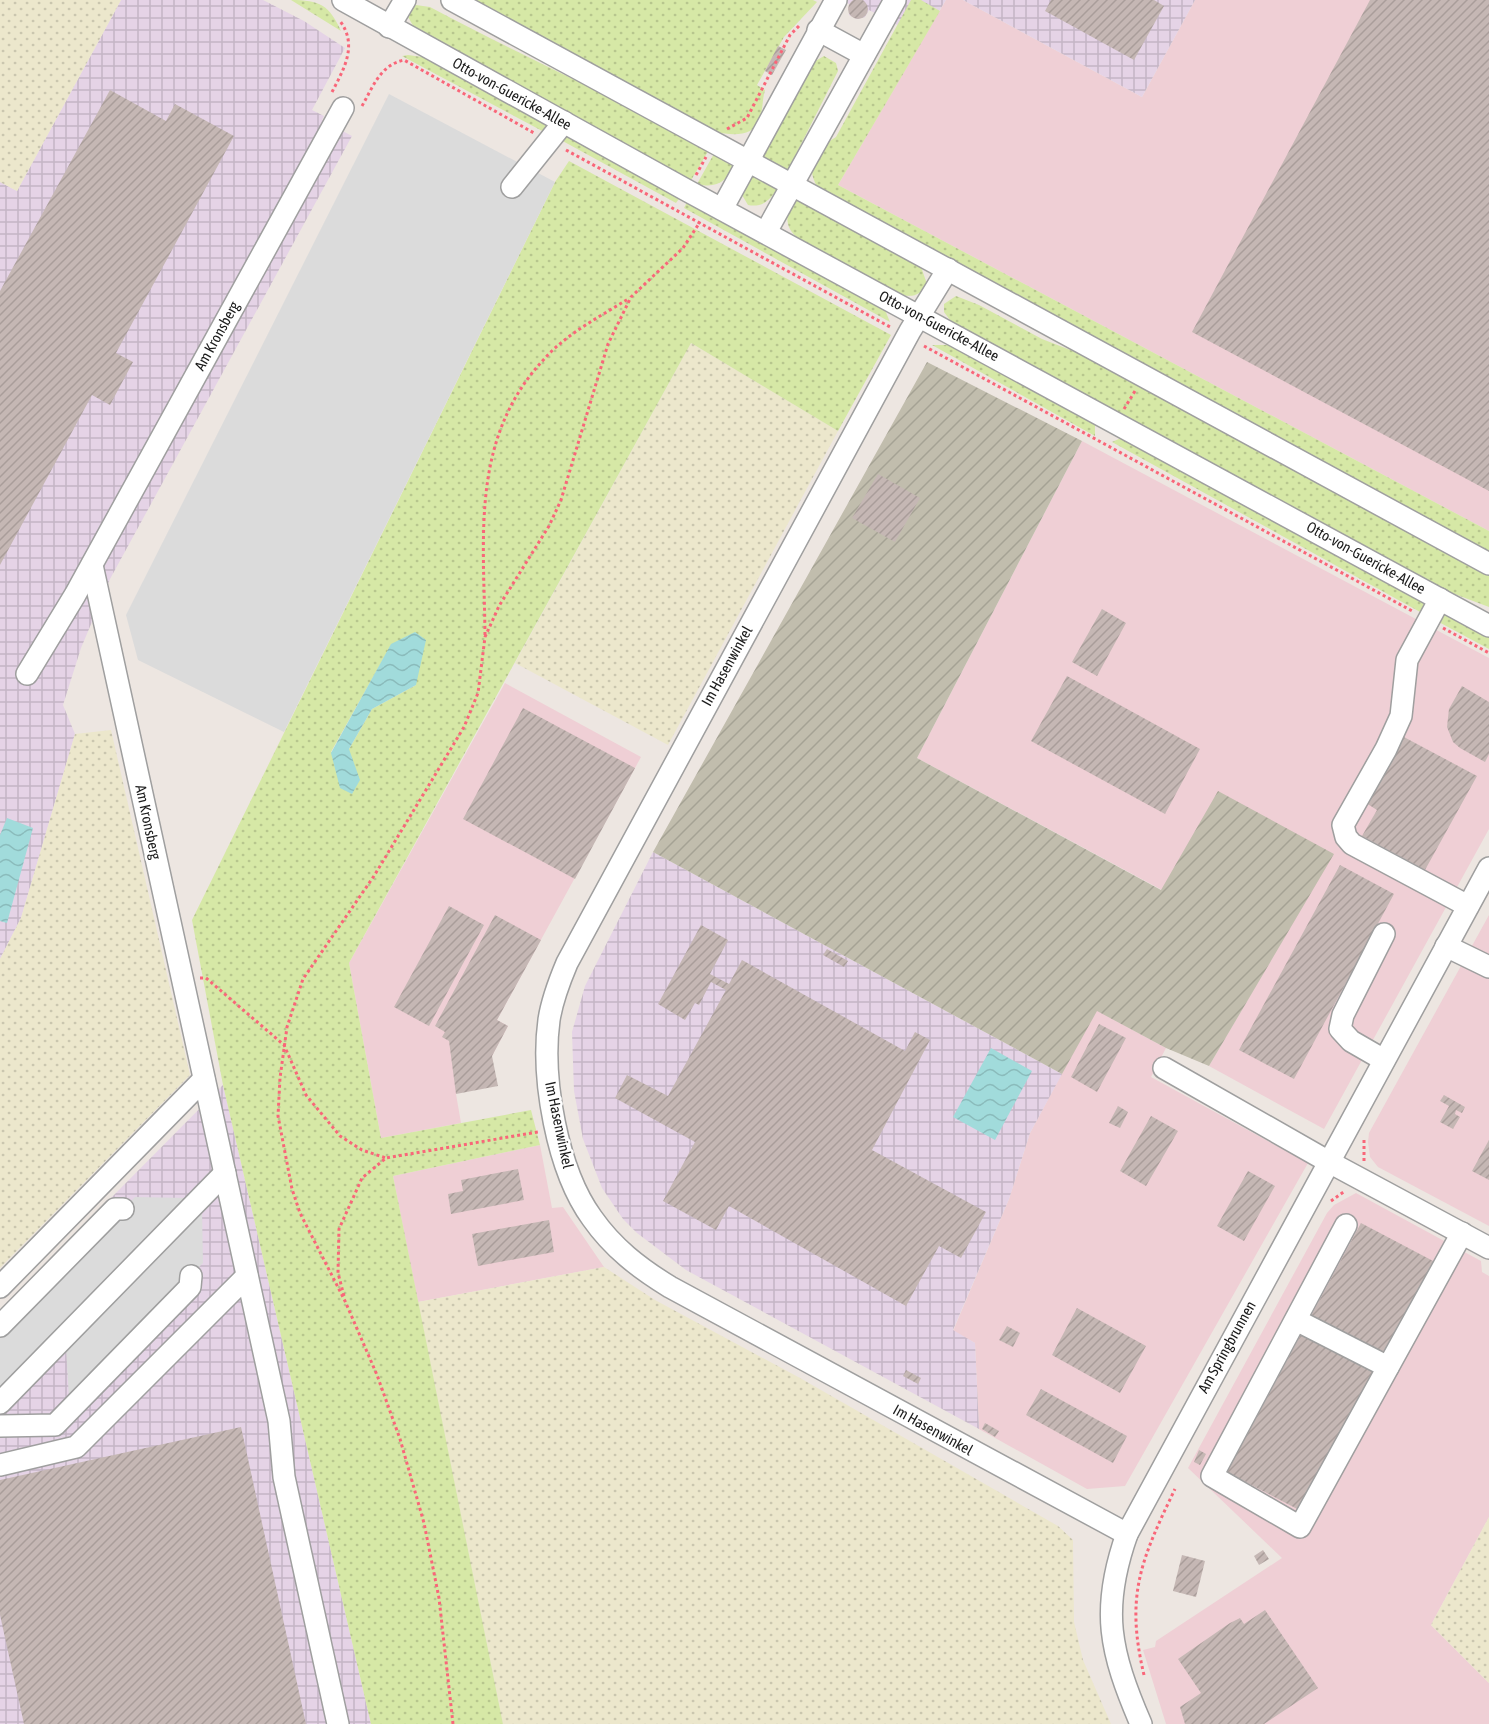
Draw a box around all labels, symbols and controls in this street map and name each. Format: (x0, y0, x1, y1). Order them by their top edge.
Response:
street label: Otto-von-Guericke-Allee (450, 54, 575, 133)
street label: Otto-von-Guericke-Allee (876, 287, 1002, 364)
street label: Am Kronsberg (191, 298, 243, 373)
street label: Otto-von-Guericke-Allee (1304, 518, 1429, 597)
street label: Im Hasenwinkel (698, 623, 755, 709)
street label: Am Kronsberg (132, 783, 165, 861)
street label: Im Hasenwinkel (542, 1080, 577, 1170)
street label: Am Springbrunnen (1194, 1298, 1259, 1396)
street label: Im Hasenwinkel (890, 1401, 976, 1458)

